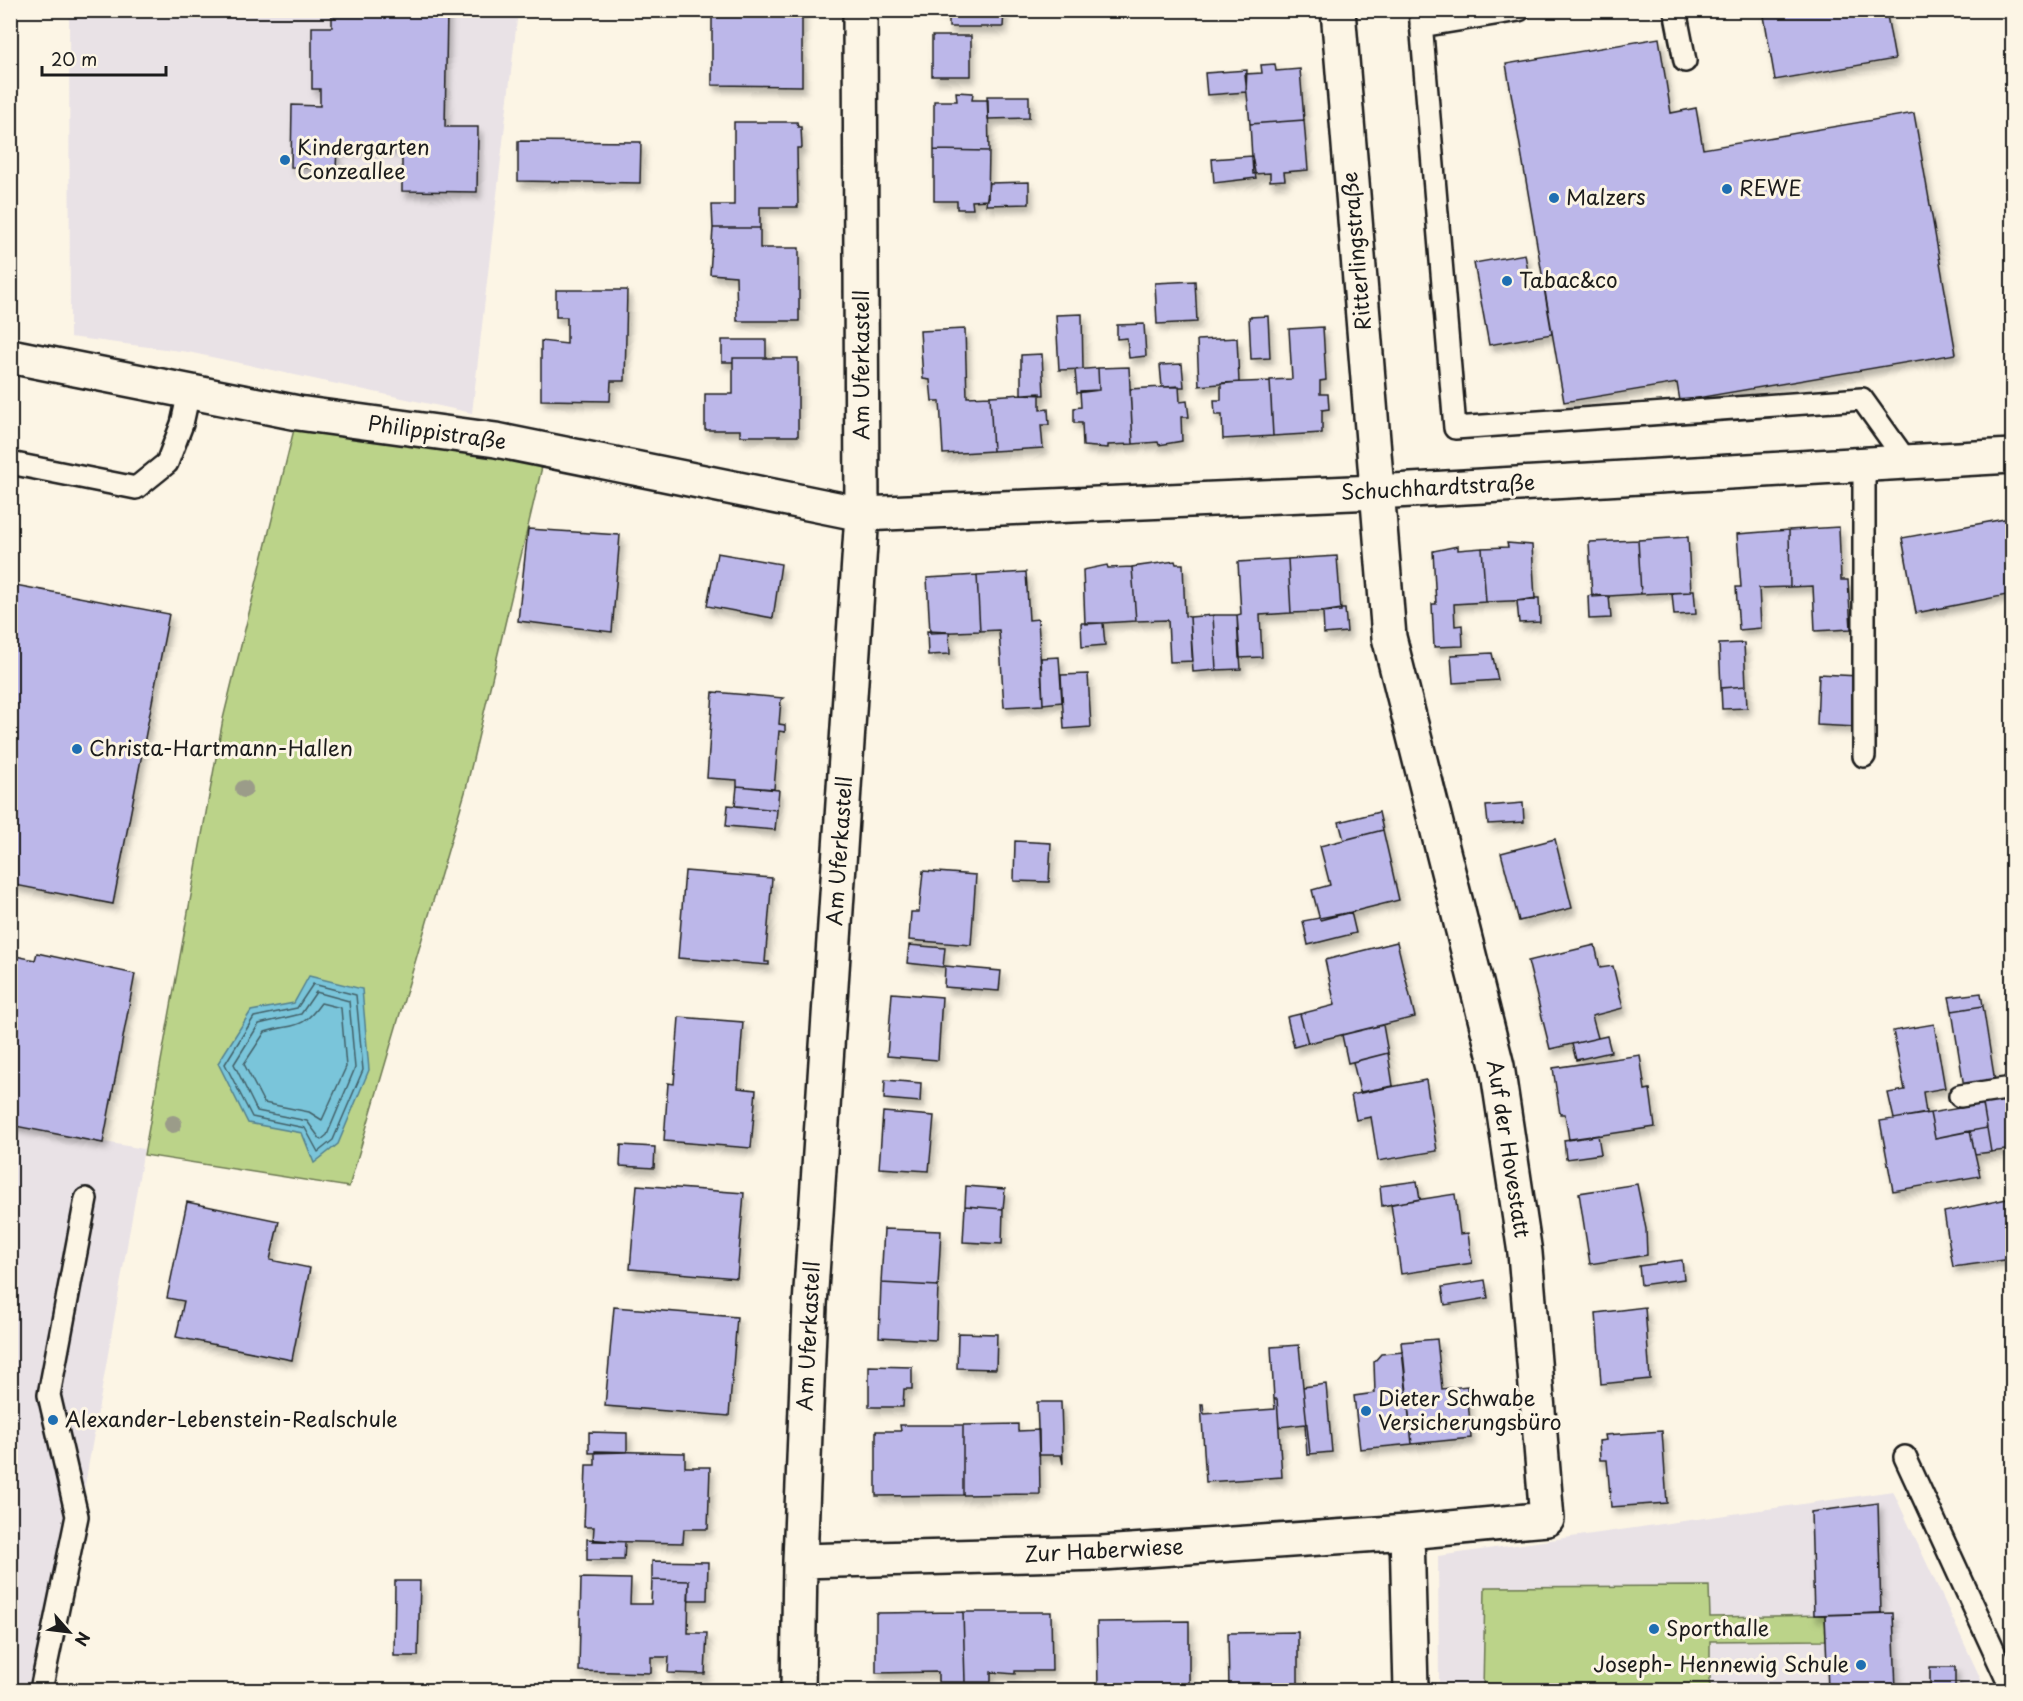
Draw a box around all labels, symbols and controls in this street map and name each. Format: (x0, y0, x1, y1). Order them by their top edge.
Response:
scale bar (42, 39, 166, 77)
text: 20 m (51, 45, 97, 72)
place label: Kindergarten Conzeallee (297, 130, 430, 186)
marker: Kindergarten Conzeallee (278, 153, 292, 167)
street label: Ritterlingstraße (1332, 171, 1378, 332)
place label: REWE (1739, 171, 1802, 203)
place label: Malzers (1566, 180, 1646, 212)
marker: REWE (1720, 182, 1734, 196)
marker: Malzers (1547, 191, 1561, 205)
place label: Tabac&co (1519, 263, 1618, 295)
marker: Tabac&co (1500, 274, 1514, 288)
street label: Am Uferkastell (844, 290, 876, 440)
street label: Philippistraße (366, 405, 509, 457)
street label: Schuchhardtstraße (1340, 465, 1536, 507)
place label: Christa-Hartmann-Hallen (89, 731, 353, 763)
marker: Christa-Hartmann-Hallen (70, 742, 84, 756)
street label: Am Uferkastell (817, 775, 859, 927)
street label: Auf der Hovestatt (1480, 1058, 1540, 1240)
street label: Am Uferkastell (787, 1260, 827, 1412)
place label: Dieter Schwabe Versicherungsbüro (1378, 1381, 1562, 1437)
place label: Alexander-Lebenstein-Realschule (65, 1402, 398, 1434)
marker: Dieter Schwabe Versicherungsbüro (1359, 1404, 1373, 1418)
marker: Alexander-Lebenstein-Realschule (46, 1413, 60, 1427)
street label: Zur Haberwiese (1023, 1529, 1184, 1569)
north arrow (39, 1602, 99, 1662)
place label: Sporthalle (1666, 1611, 1769, 1643)
marker: Sporthalle (1647, 1622, 1661, 1636)
text: N (70, 1628, 97, 1651)
place label: Joseph- Hennewig Schule (1593, 1647, 1849, 1679)
marker: Joseph- Hennewig Schule (1854, 1658, 1868, 1672)

